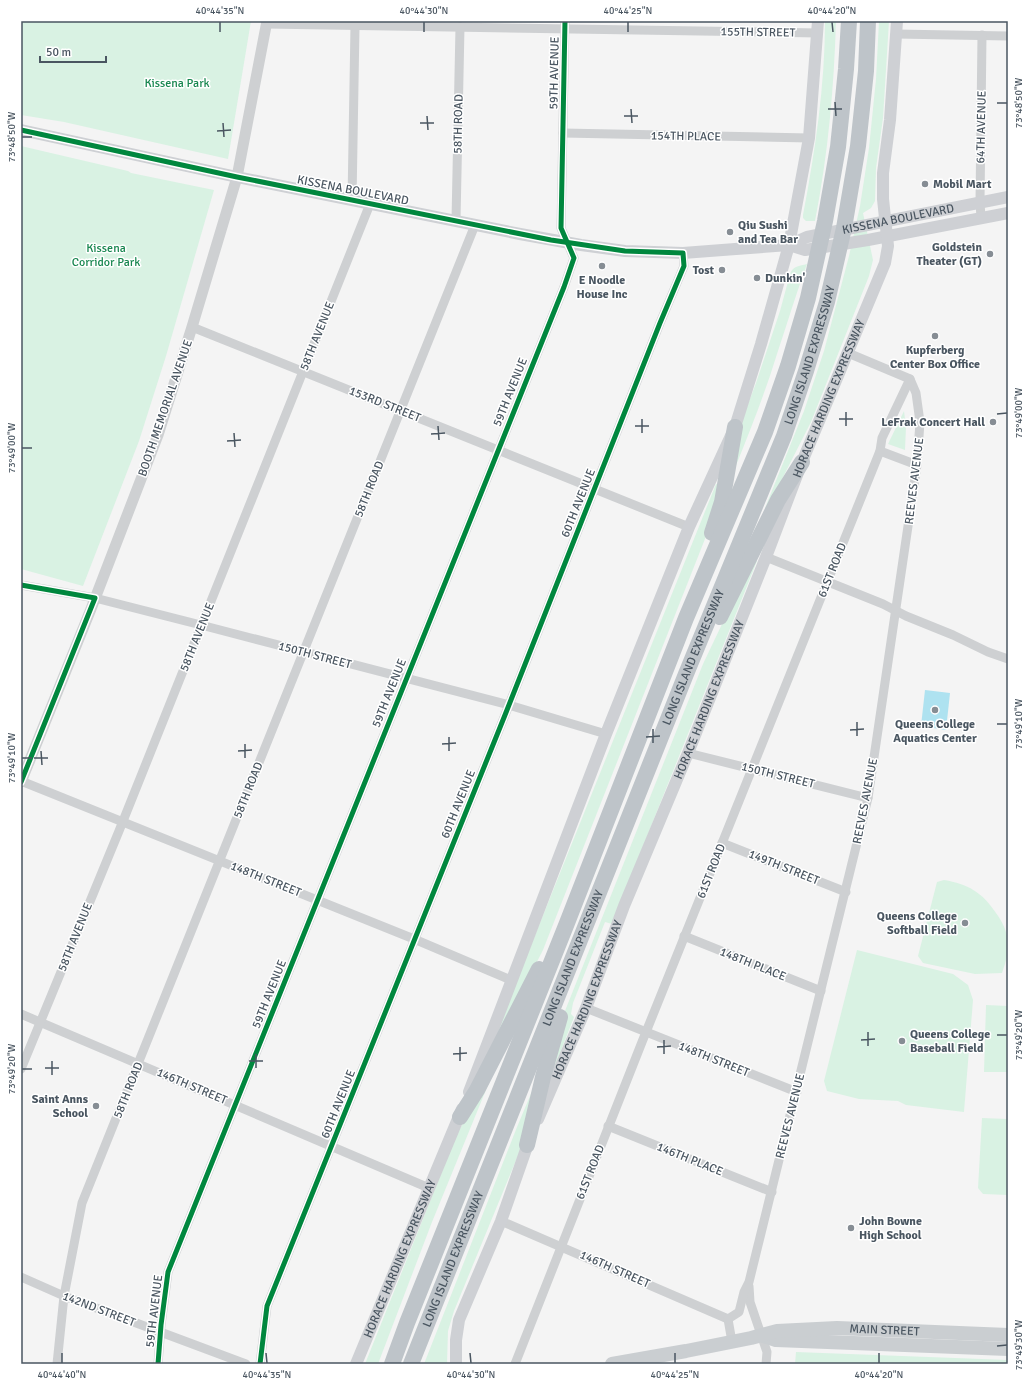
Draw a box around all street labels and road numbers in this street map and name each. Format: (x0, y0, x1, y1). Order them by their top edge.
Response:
street label: 155TH STREET (720, 24, 796, 41)
street label: 59TH AVENUE (546, 36, 563, 110)
street label: 64TH AVENUE (973, 90, 990, 164)
street label: 58TH ROAD (450, 94, 467, 154)
street label: 154TH PLACE (651, 128, 721, 145)
street label: KISSENA BOULEVARD (296, 172, 410, 209)
street label: KISSENA BOULEVARD (841, 201, 956, 238)
street label: LONG ISLAND EXPRESSWAY (781, 284, 839, 427)
street label: 58TH AVENUE (297, 299, 338, 373)
street label: HORACE HARDING EXPRESSWAY (790, 317, 869, 480)
street label: BOOTH MEMORIAL AVENUE (135, 338, 196, 478)
street label: 59TH AVENUE (490, 355, 531, 429)
street label: 153RD STREET (347, 383, 423, 426)
street label: REEVES AVENUE (902, 437, 927, 525)
street label: 58TH ROAD (351, 459, 388, 520)
street label: 60TH AVENUE (558, 466, 599, 540)
street label: 61ST ROAD (815, 540, 850, 600)
street label: LONG ISLAND EXPRESSWAY (659, 587, 728, 727)
street label: 58TH AVENUE (177, 600, 218, 674)
street label: HORACE HARDING EXPRESSWAY (671, 618, 748, 782)
street label: 150TH STREET (277, 639, 353, 672)
street label: 59TH AVENUE (369, 656, 410, 730)
street label: REEVES AVENUE (850, 757, 881, 845)
street label: 150TH STREET (740, 759, 816, 792)
street label: 58TH ROAD (230, 760, 267, 821)
street label: 60TH AVENUE (438, 767, 479, 841)
street label: 61ST ROAD (694, 841, 729, 901)
street label: 149TH STREET (746, 846, 821, 889)
street label: 148TH STREET (228, 858, 303, 901)
street label: LONG ISLAND EXPRESSWAY (539, 888, 607, 1028)
street label: 58TH AVENUE (55, 900, 96, 974)
street label: HORACE HARDING EXPRESSWAY (549, 918, 626, 1082)
street label: 148TH PLACE (717, 944, 788, 985)
street label: 59TH AVENUE (249, 957, 290, 1031)
street label: 148TH STREET (676, 1038, 751, 1081)
street label: 58TH ROAD (110, 1060, 147, 1121)
street label: 146TH STREET (154, 1065, 229, 1108)
street label: 60TH AVENUE (318, 1067, 359, 1141)
street label: REEVES AVENUE (773, 1072, 808, 1160)
street label: 146TH PLACE (654, 1139, 725, 1180)
street label: 61ST ROAD (573, 1142, 608, 1202)
street label: HORACE HARDING EXPRESSWAY (361, 1178, 440, 1340)
street label: LONG ISLAND EXPRESSWAY (419, 1189, 487, 1329)
street label: 146TH STREET (577, 1247, 652, 1292)
street label: 59TH AVENUE (143, 1274, 166, 1348)
street label: 142ND STREET (60, 1289, 138, 1330)
street label: MAIN STREET (849, 1322, 920, 1339)

